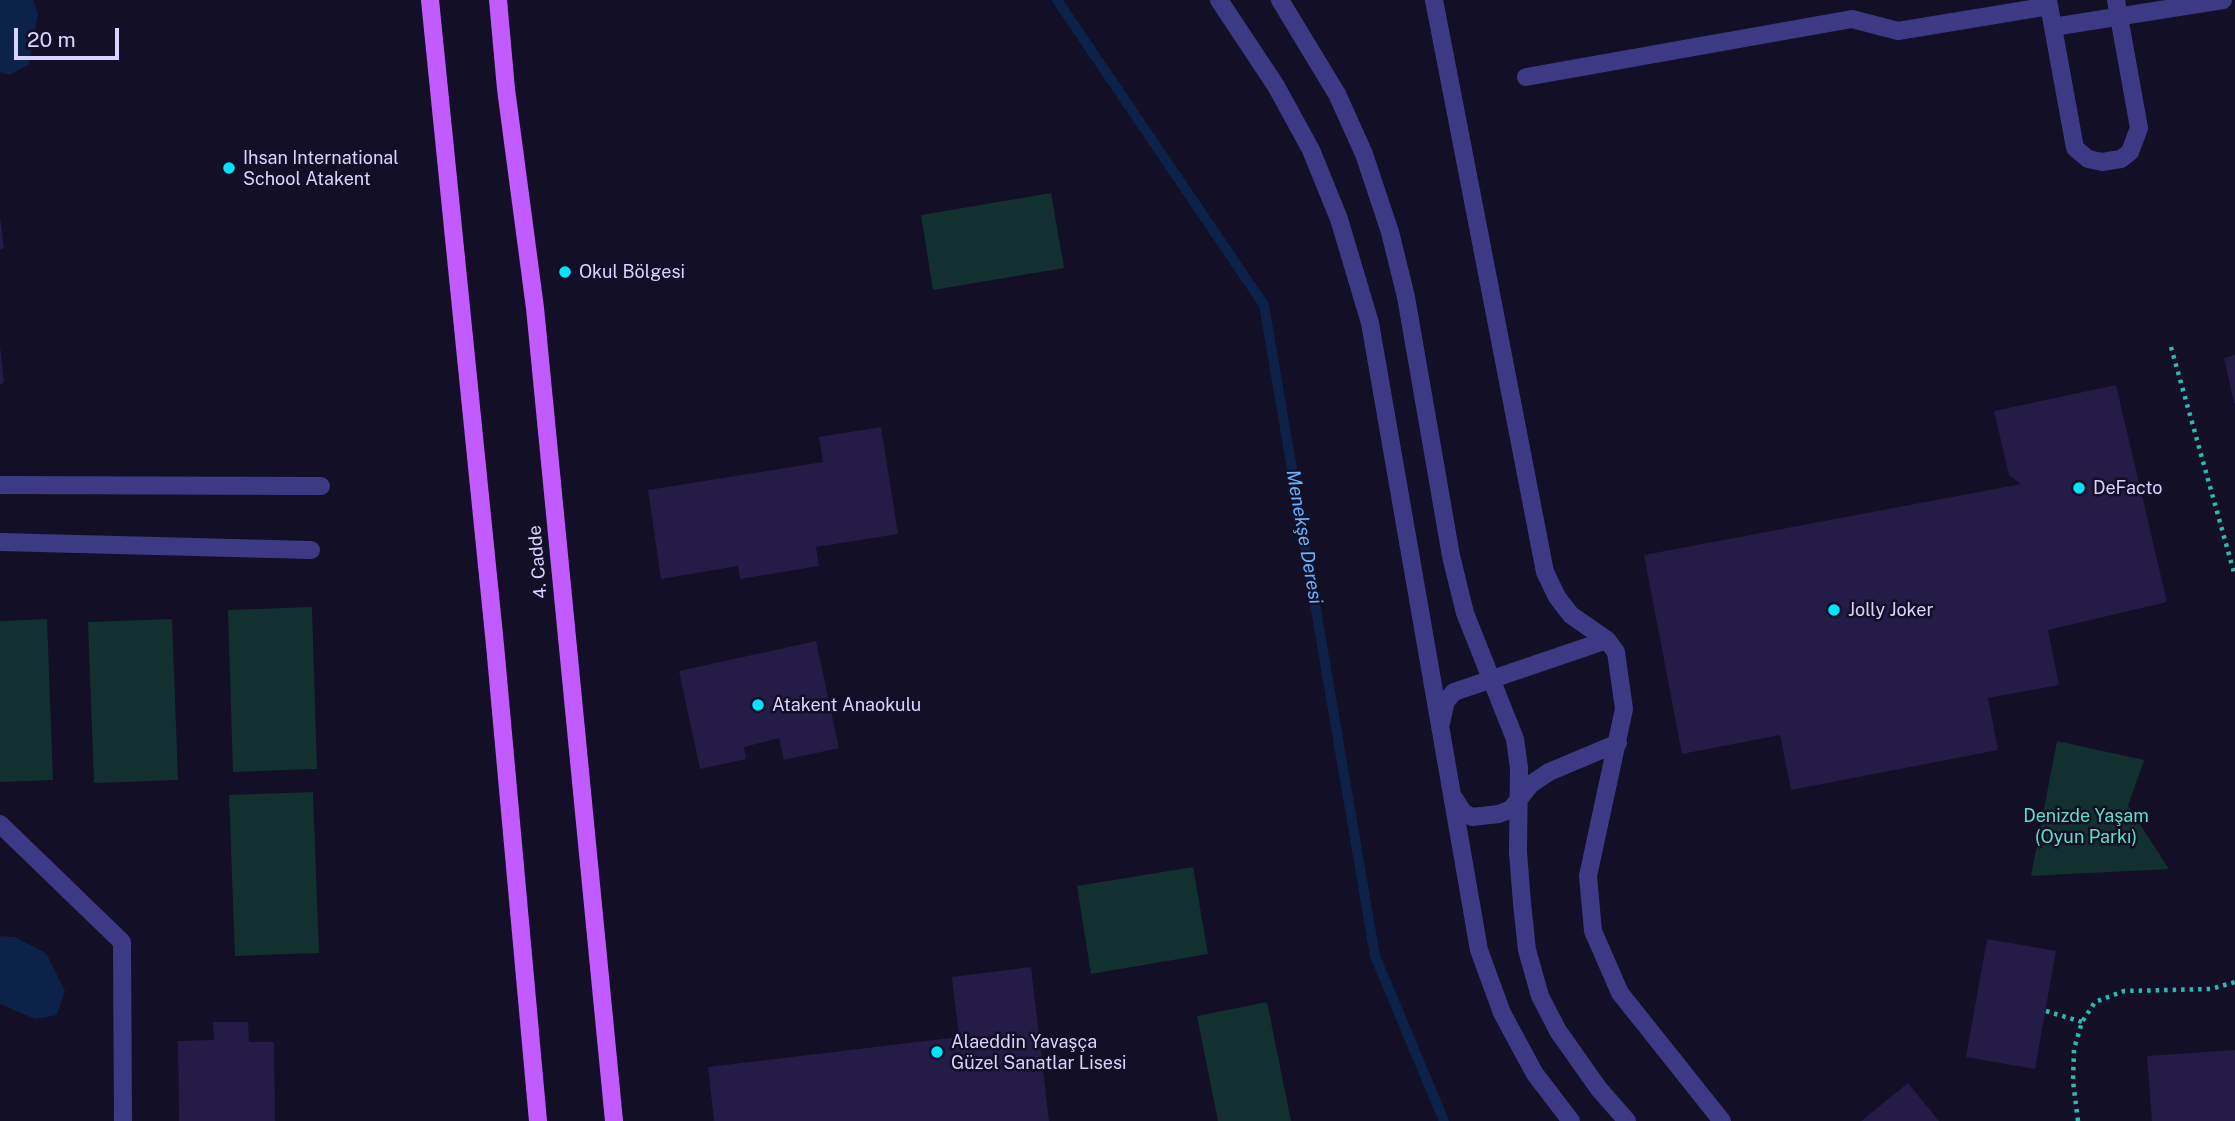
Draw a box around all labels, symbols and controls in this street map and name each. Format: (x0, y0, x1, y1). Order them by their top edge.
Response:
scale bar (18, 14, 122, 58)
text: 20 m (27, 27, 76, 52)
place label: Ihsan International School Atakent (243, 147, 399, 190)
marker: Ihsan International School Atakent (221, 160, 237, 176)
place label: Okul Bölgesi (579, 261, 685, 283)
marker: Okul Bölgesi (557, 264, 573, 280)
water label: Menekşe Deresi (1281, 468, 1327, 606)
place label: DeFacto (2093, 477, 2162, 499)
marker: DeFacto (2071, 480, 2087, 496)
street label: 4. Cadde (524, 524, 552, 600)
place label: Jolly Joker (1848, 599, 1934, 621)
marker: Jolly Joker (1826, 602, 1842, 618)
place label: Atakent Anaokulu (772, 694, 921, 716)
marker: Atakent Anaokulu (750, 697, 766, 713)
park label: Denizde Yaşam (Oyun Parkı) (2023, 805, 2149, 848)
place label: Alaeddin Yavaşça Güzel Sanatlar Lisesi (951, 1031, 1127, 1074)
marker: Alaeddin Yavaşça Güzel Sanatlar Lisesi (929, 1044, 945, 1060)

